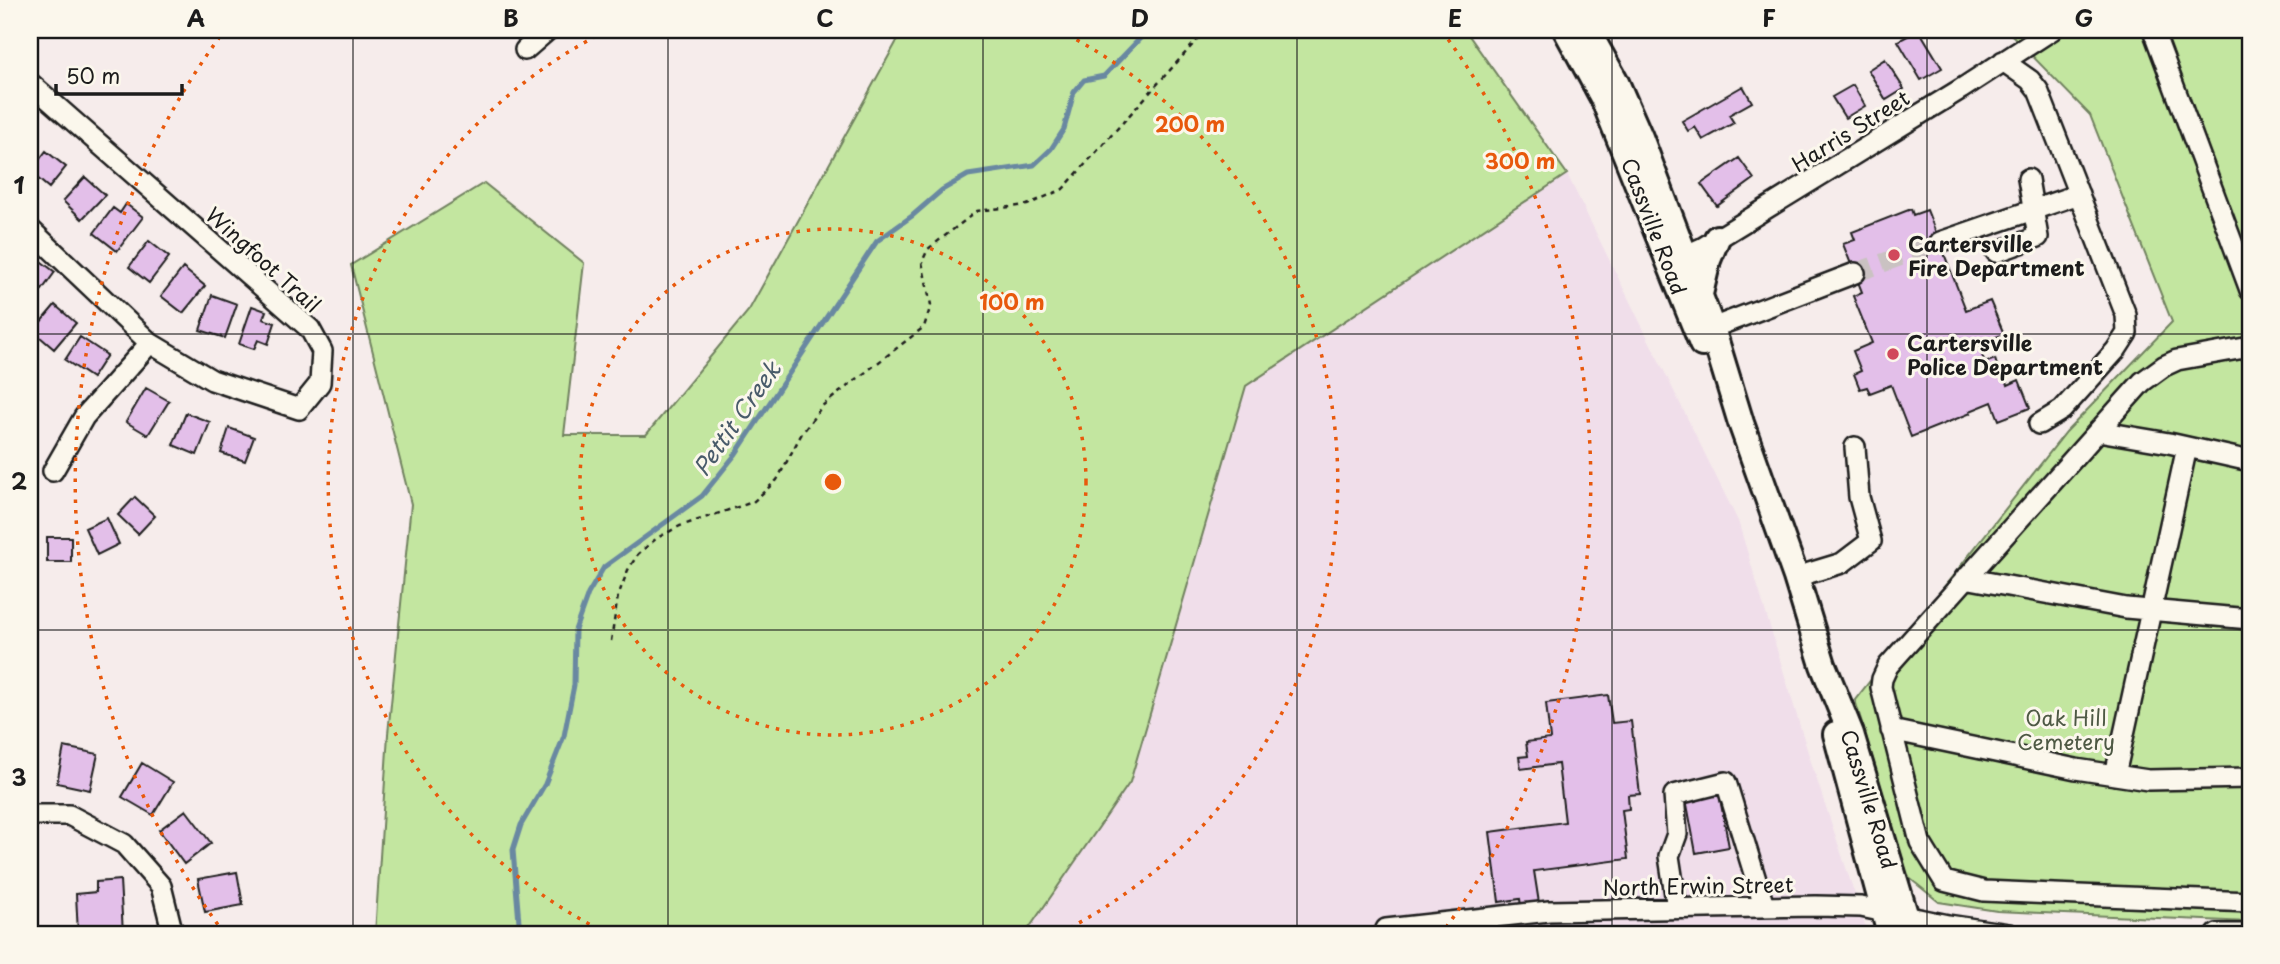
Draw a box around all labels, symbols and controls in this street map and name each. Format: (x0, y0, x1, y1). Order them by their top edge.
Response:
text: A (187, 0, 205, 35)
text: B (503, 0, 519, 35)
text: C (816, 0, 834, 35)
text: D (1131, 0, 1149, 35)
text: E (1448, 0, 1462, 35)
text: F (1762, 0, 1776, 35)
text: G (2075, 0, 2093, 35)
scale bar (56, 52, 182, 96)
text: 50 m (66, 59, 120, 91)
street label: Harris Street (1785, 81, 1915, 179)
text: 200 m (1155, 107, 1225, 139)
text: 300 m (1485, 144, 1555, 176)
street label: Cassville Road (1614, 153, 1696, 299)
text: 1 (14, 167, 25, 202)
street label: Wingfoot Trail (199, 199, 329, 319)
place label: Cartersville Fire Department (1908, 227, 2085, 283)
marker: Cartersville Fire Department (1886, 247, 1902, 263)
text: 100 m (979, 285, 1045, 317)
place label: Cartersville Police Department (1907, 326, 2103, 382)
marker: Cartersville Police Department (1885, 346, 1901, 362)
water label: Pettit Creek (684, 353, 789, 482)
text: 2 (11, 463, 27, 498)
centre of rings (821, 470, 845, 494)
park label: Oak Hill Cemetery (2017, 701, 2115, 757)
street label: Cassville Road (1834, 725, 1906, 873)
text: 3 (11, 759, 27, 794)
street label: North Erwin Street (1602, 867, 1794, 903)

